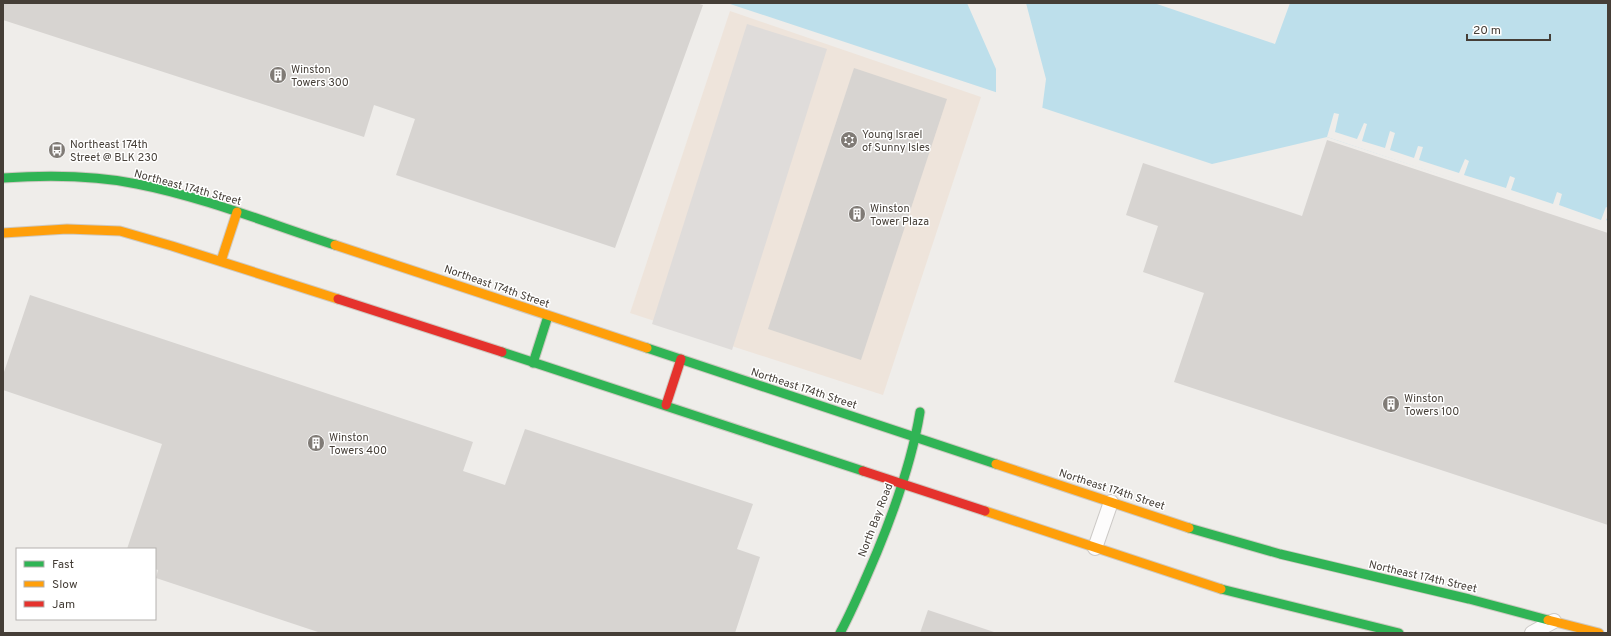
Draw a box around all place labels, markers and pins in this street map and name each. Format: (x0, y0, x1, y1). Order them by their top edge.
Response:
place label: Winston Towers 300 (291, 63, 349, 90)
building icon: Winston Towers 300 (268, 65, 288, 85)
place label: Young Israel of Sunny Isles (862, 128, 930, 155)
synagogue icon: Young Israel of Sunny Isles (839, 130, 859, 150)
place label: Northeast 174th Street @ BLK 230 (70, 138, 158, 165)
bus stop icon: Northeast 174th Street @ BLK 230 (47, 140, 67, 160)
place label: Winston Tower Plaza (870, 202, 929, 229)
building icon: Winston Tower Plaza (847, 204, 867, 224)
place label: Winston Towers 100 (1404, 392, 1459, 419)
building icon: Winston Towers 100 (1381, 394, 1401, 414)
place label: Winston Towers 400 (329, 431, 387, 458)
building icon: Winston Towers 400 (306, 433, 326, 453)

